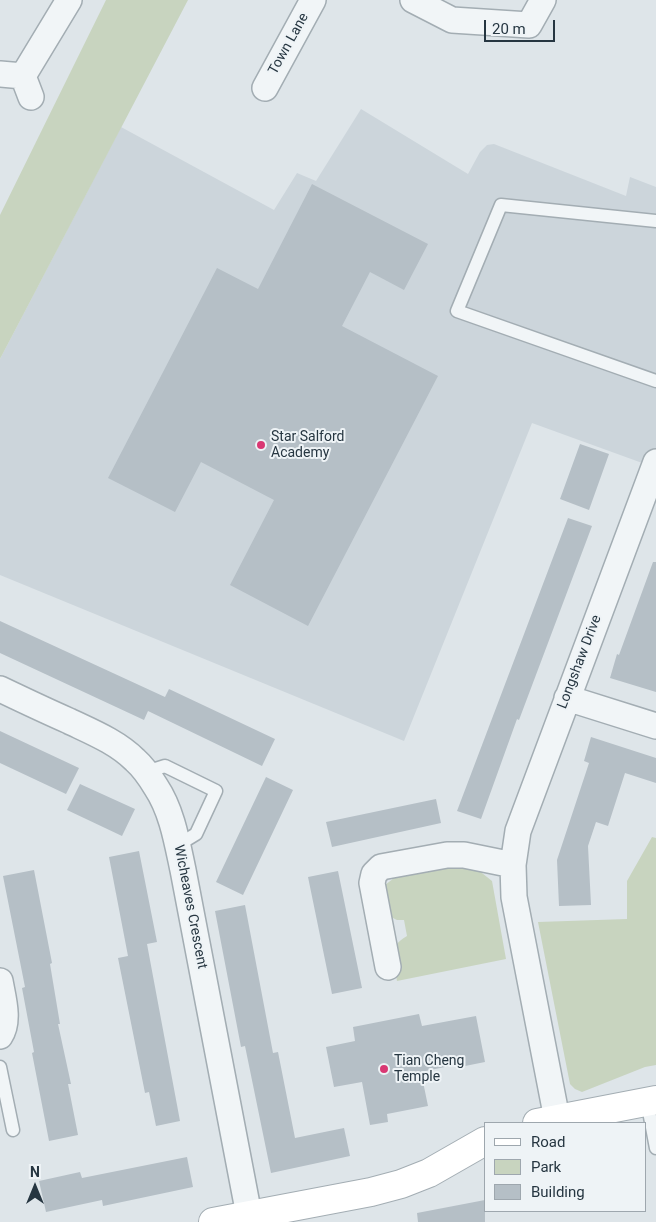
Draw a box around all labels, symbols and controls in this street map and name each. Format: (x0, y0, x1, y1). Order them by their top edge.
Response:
street label: Town Lane (265, 10, 313, 78)
scale bar (486, 10, 557, 42)
text: 20 m (492, 20, 526, 38)
place label: Star Salford Academy (271, 429, 344, 462)
marker: Star Salford Academy (255, 439, 267, 451)
street label: Longshaw Drive (554, 613, 606, 711)
street label: Wicheaves Crescent (170, 844, 210, 970)
place label: Tian Cheng Temple (394, 1053, 464, 1086)
marker: Tian Cheng Temple (378, 1063, 390, 1075)
legend (483, 1122, 646, 1212)
text: Road (531, 1133, 565, 1151)
text: Park (531, 1158, 561, 1176)
north arrow (10, 1162, 60, 1212)
text: N (30, 1164, 40, 1180)
text: Building (531, 1183, 585, 1201)

